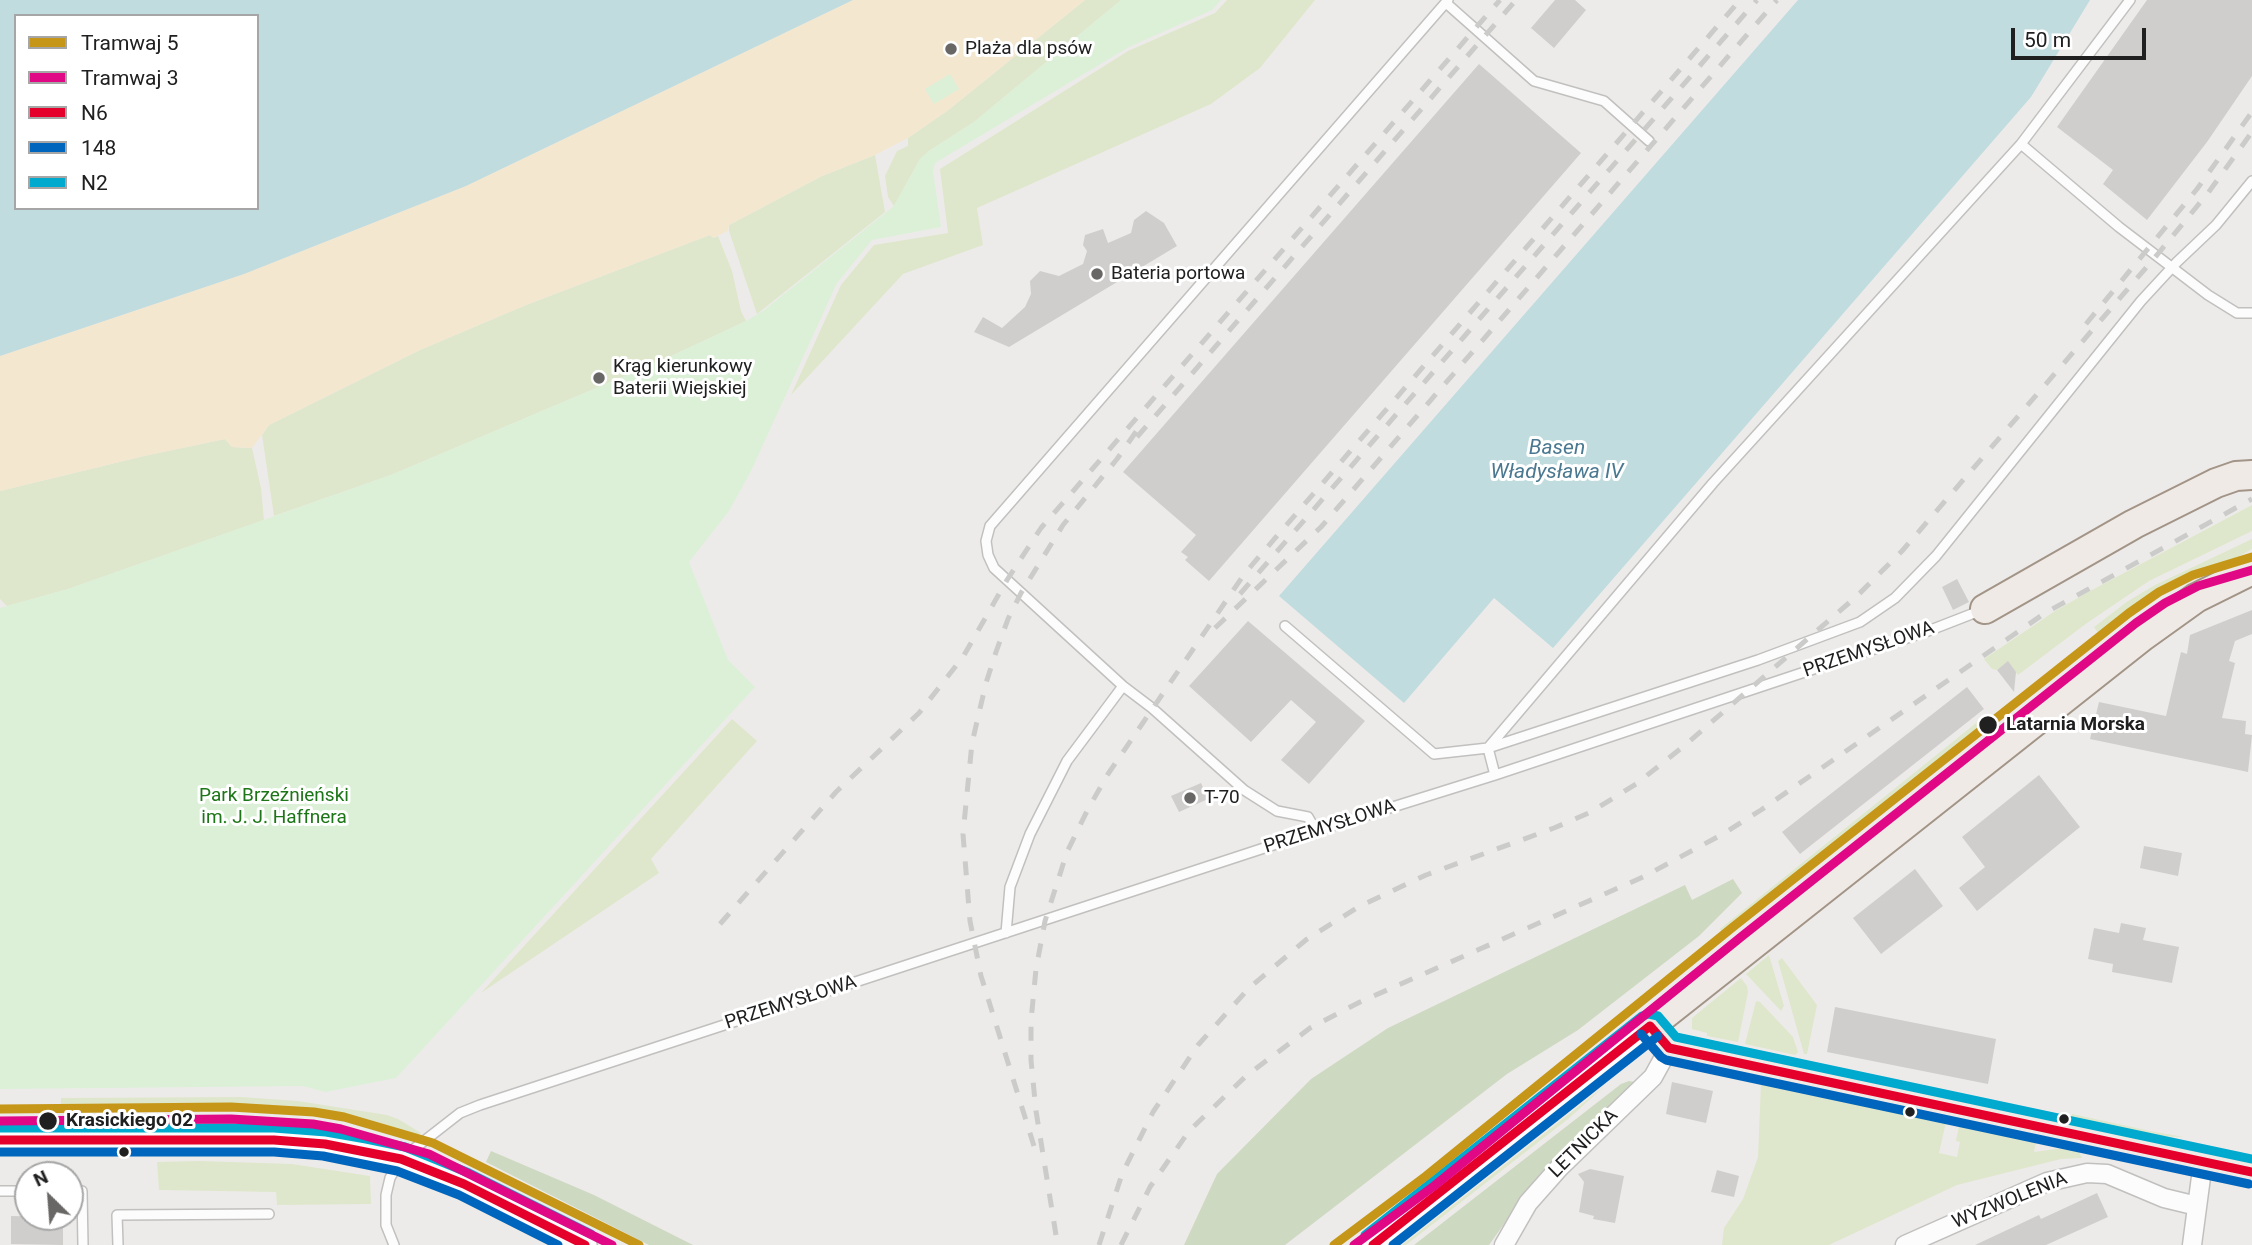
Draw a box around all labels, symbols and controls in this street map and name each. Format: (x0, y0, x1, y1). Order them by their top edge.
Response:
legend (14, 14, 259, 210)
scale bar (2014, 14, 2149, 58)
text: 50 m (2024, 28, 2071, 52)
text: Tramwaj 5 (81, 31, 179, 55)
place label: Plaża dla psów (965, 38, 1092, 60)
marker: Plaża dla psów (943, 41, 959, 57)
text: Tramwaj 3 (81, 66, 179, 90)
text: N6 (81, 101, 108, 125)
text: 148 (81, 136, 116, 160)
text: N2 (81, 171, 108, 195)
place label: Bateria portowa (1111, 263, 1245, 285)
marker: Bateria portowa (1089, 266, 1105, 282)
place label: Krąg kierunkowy Baterii Wiejskiej (613, 356, 752, 400)
marker: Krąg kierunkowy Baterii Wiejskiej (591, 370, 607, 386)
water label: Basen Władysława IV (1491, 436, 1623, 486)
street label: PRZEMYSŁOWA (1801, 617, 1937, 683)
marker: Latarnia Morska (1977, 714, 1999, 736)
place label: Latarnia Morska (2006, 714, 2145, 736)
park label: Park Brzeźnieński im. J. J. Haffnera (199, 785, 349, 829)
place label: T-70 (1204, 787, 1240, 809)
marker: T-70 (1182, 790, 1198, 806)
street label: PRZEMYSŁOWA (1261, 795, 1399, 859)
street label: PRZEMYSŁOWA (722, 971, 860, 1035)
street label: LETNICKA (1545, 1105, 1623, 1183)
unlabelled marker (1903, 1105, 1917, 1119)
marker: Krasickiego 02 (37, 1110, 59, 1132)
place label: Krasickiego 02 (66, 1110, 193, 1132)
unlabelled marker (2057, 1112, 2071, 1126)
unlabelled marker (117, 1145, 131, 1159)
north arrow (14, 1161, 84, 1231)
text: N (30, 1165, 52, 1192)
street label: WYZWOLENIA (1949, 1168, 2071, 1234)

